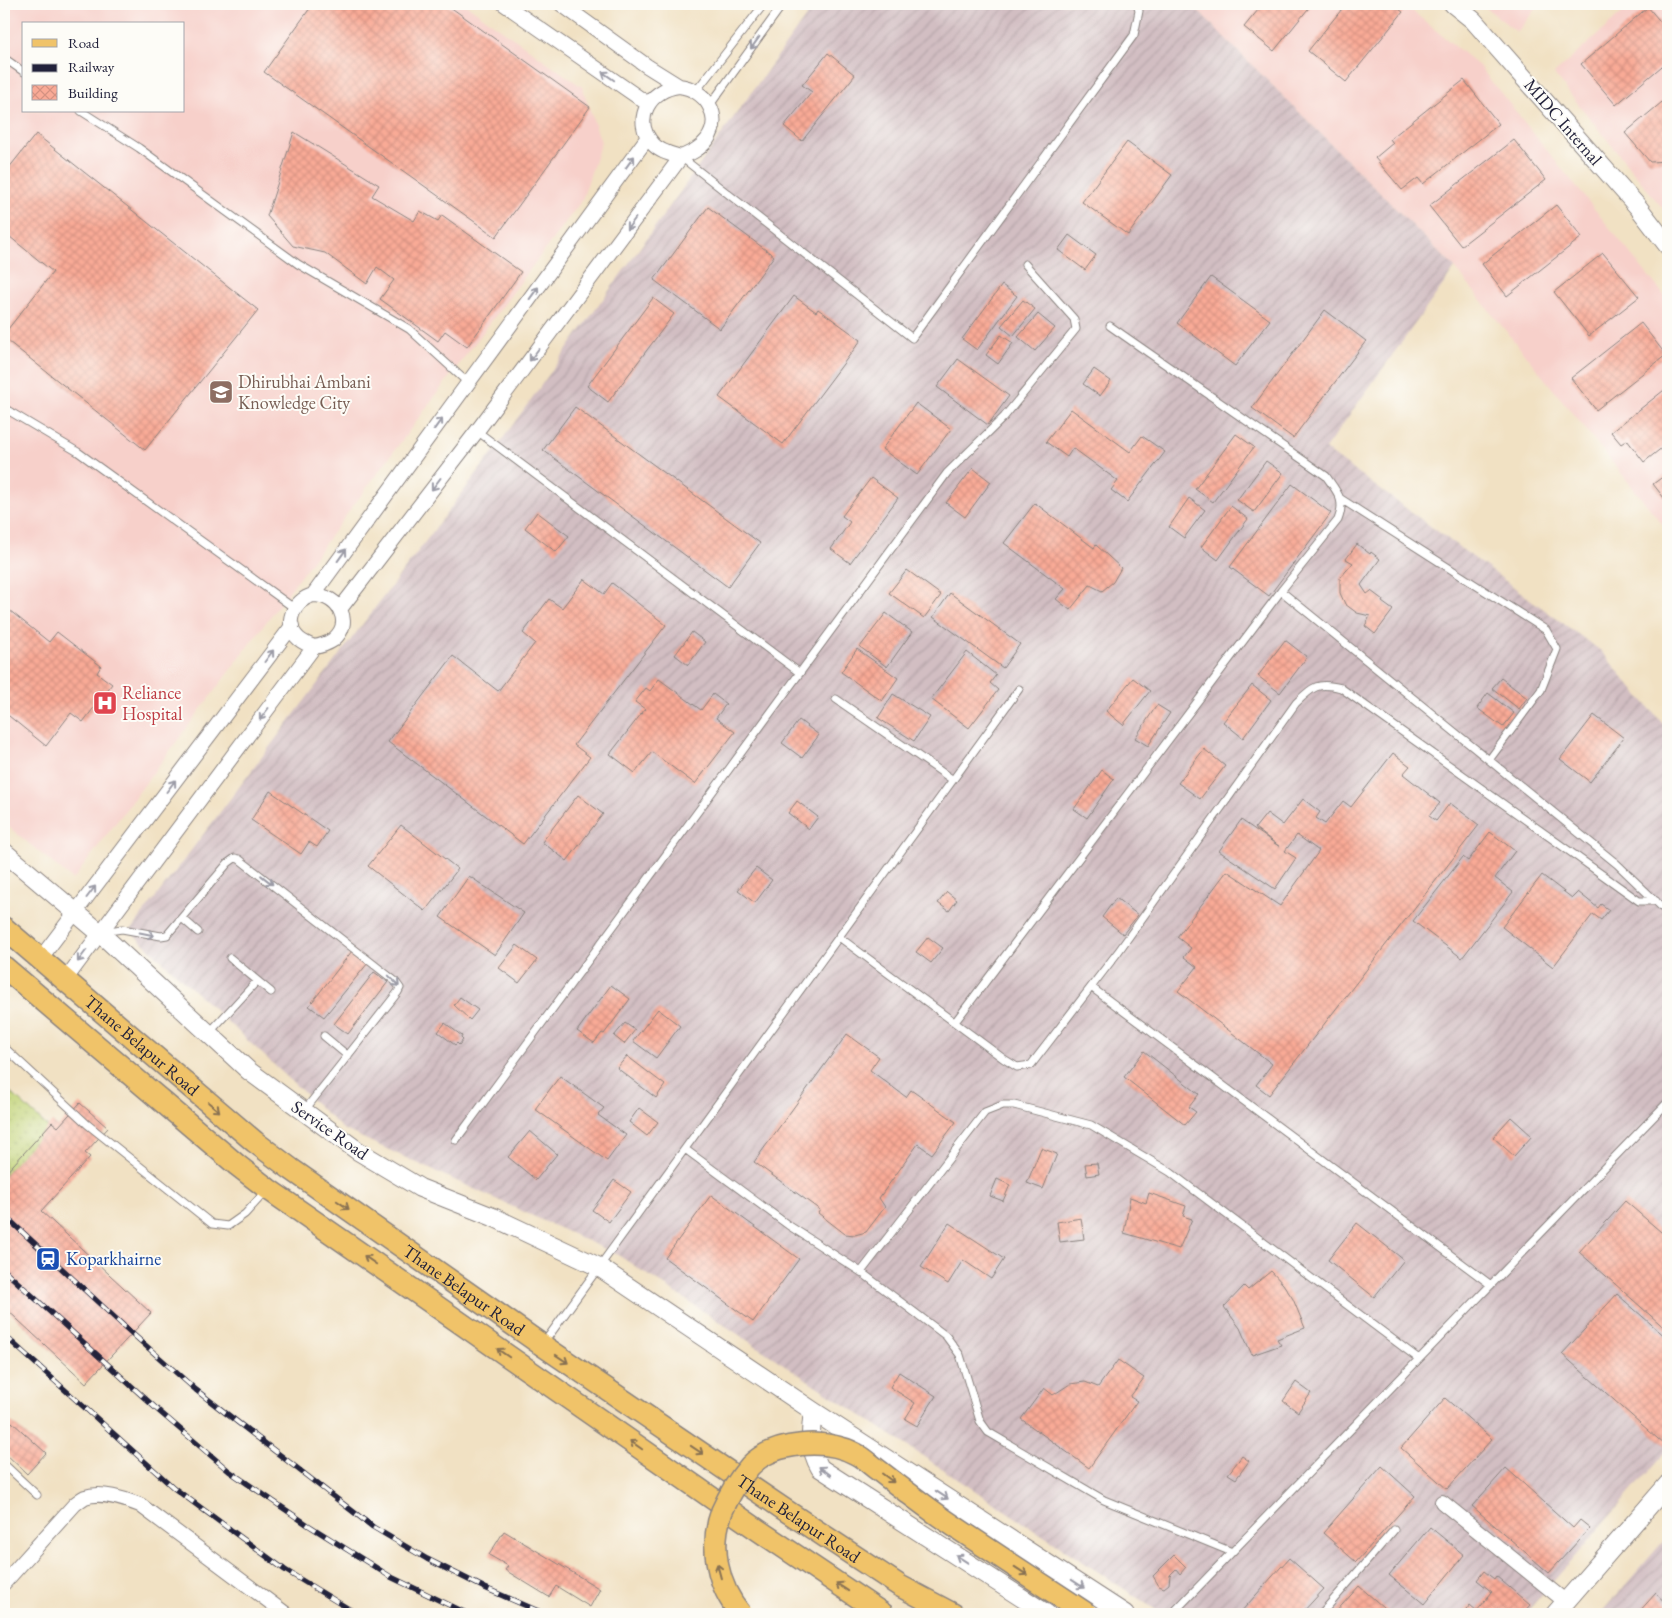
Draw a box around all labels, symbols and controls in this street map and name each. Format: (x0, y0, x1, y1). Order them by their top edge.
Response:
legend (22, 22, 185, 112)
text: Road (68, 33, 100, 52)
one-way arrow (750, 36, 760, 50)
text: Railway (68, 57, 115, 76)
one-way arrow (601, 71, 615, 81)
street label: MIDC Internal (1519, 74, 1607, 170)
text: Building (68, 83, 118, 102)
one-way arrow (625, 155, 635, 169)
one-way arrow (626, 217, 636, 231)
one-way arrow (529, 286, 539, 300)
one-way arrow (528, 348, 539, 361)
place label: Dhirubhai Ambani Knowledge City (238, 370, 371, 414)
school or university icon: Dhirubhai Ambani Knowledge City (208, 379, 234, 405)
one-way arrow (433, 417, 443, 431)
one-way arrow (431, 477, 441, 491)
one-way arrow (336, 549, 347, 562)
one-way arrow (263, 650, 274, 663)
place label: Reliance Hospital (122, 681, 182, 725)
hospital icon: Reliance Hospital (92, 690, 118, 716)
one-way arrow (259, 707, 269, 721)
one-way arrow (166, 779, 176, 793)
one-way arrow (260, 875, 273, 886)
one-way arrow (86, 885, 96, 899)
one-way arrow (139, 930, 155, 939)
one-way arrow (77, 949, 87, 963)
one-way arrow (388, 975, 400, 988)
street label: Thane Belapur Road (80, 990, 205, 1101)
street label: Service Road (287, 1095, 374, 1165)
one-way arrow (207, 1101, 220, 1112)
one-way arrow (336, 1200, 350, 1210)
street label: Thane Belapur Road (399, 1239, 530, 1341)
station icon: Koparkhairne (35, 1246, 61, 1272)
place label: Koparkhairne (66, 1247, 161, 1270)
one-way arrow (363, 1255, 377, 1265)
one-way arrow (496, 1348, 510, 1358)
one-way arrow (555, 1354, 569, 1364)
one-way arrow (629, 1440, 643, 1450)
one-way arrow (690, 1445, 704, 1455)
one-way arrow (819, 1466, 832, 1477)
street label: Thane Belapur Road (732, 1469, 866, 1568)
one-way arrow (881, 1472, 894, 1483)
one-way arrow (935, 1490, 949, 1500)
one-way arrow (956, 1554, 970, 1564)
one-way arrow (714, 1564, 723, 1580)
one-way arrow (1014, 1566, 1028, 1576)
one-way arrow (1071, 1579, 1085, 1589)
one-way arrow (835, 1582, 849, 1592)

